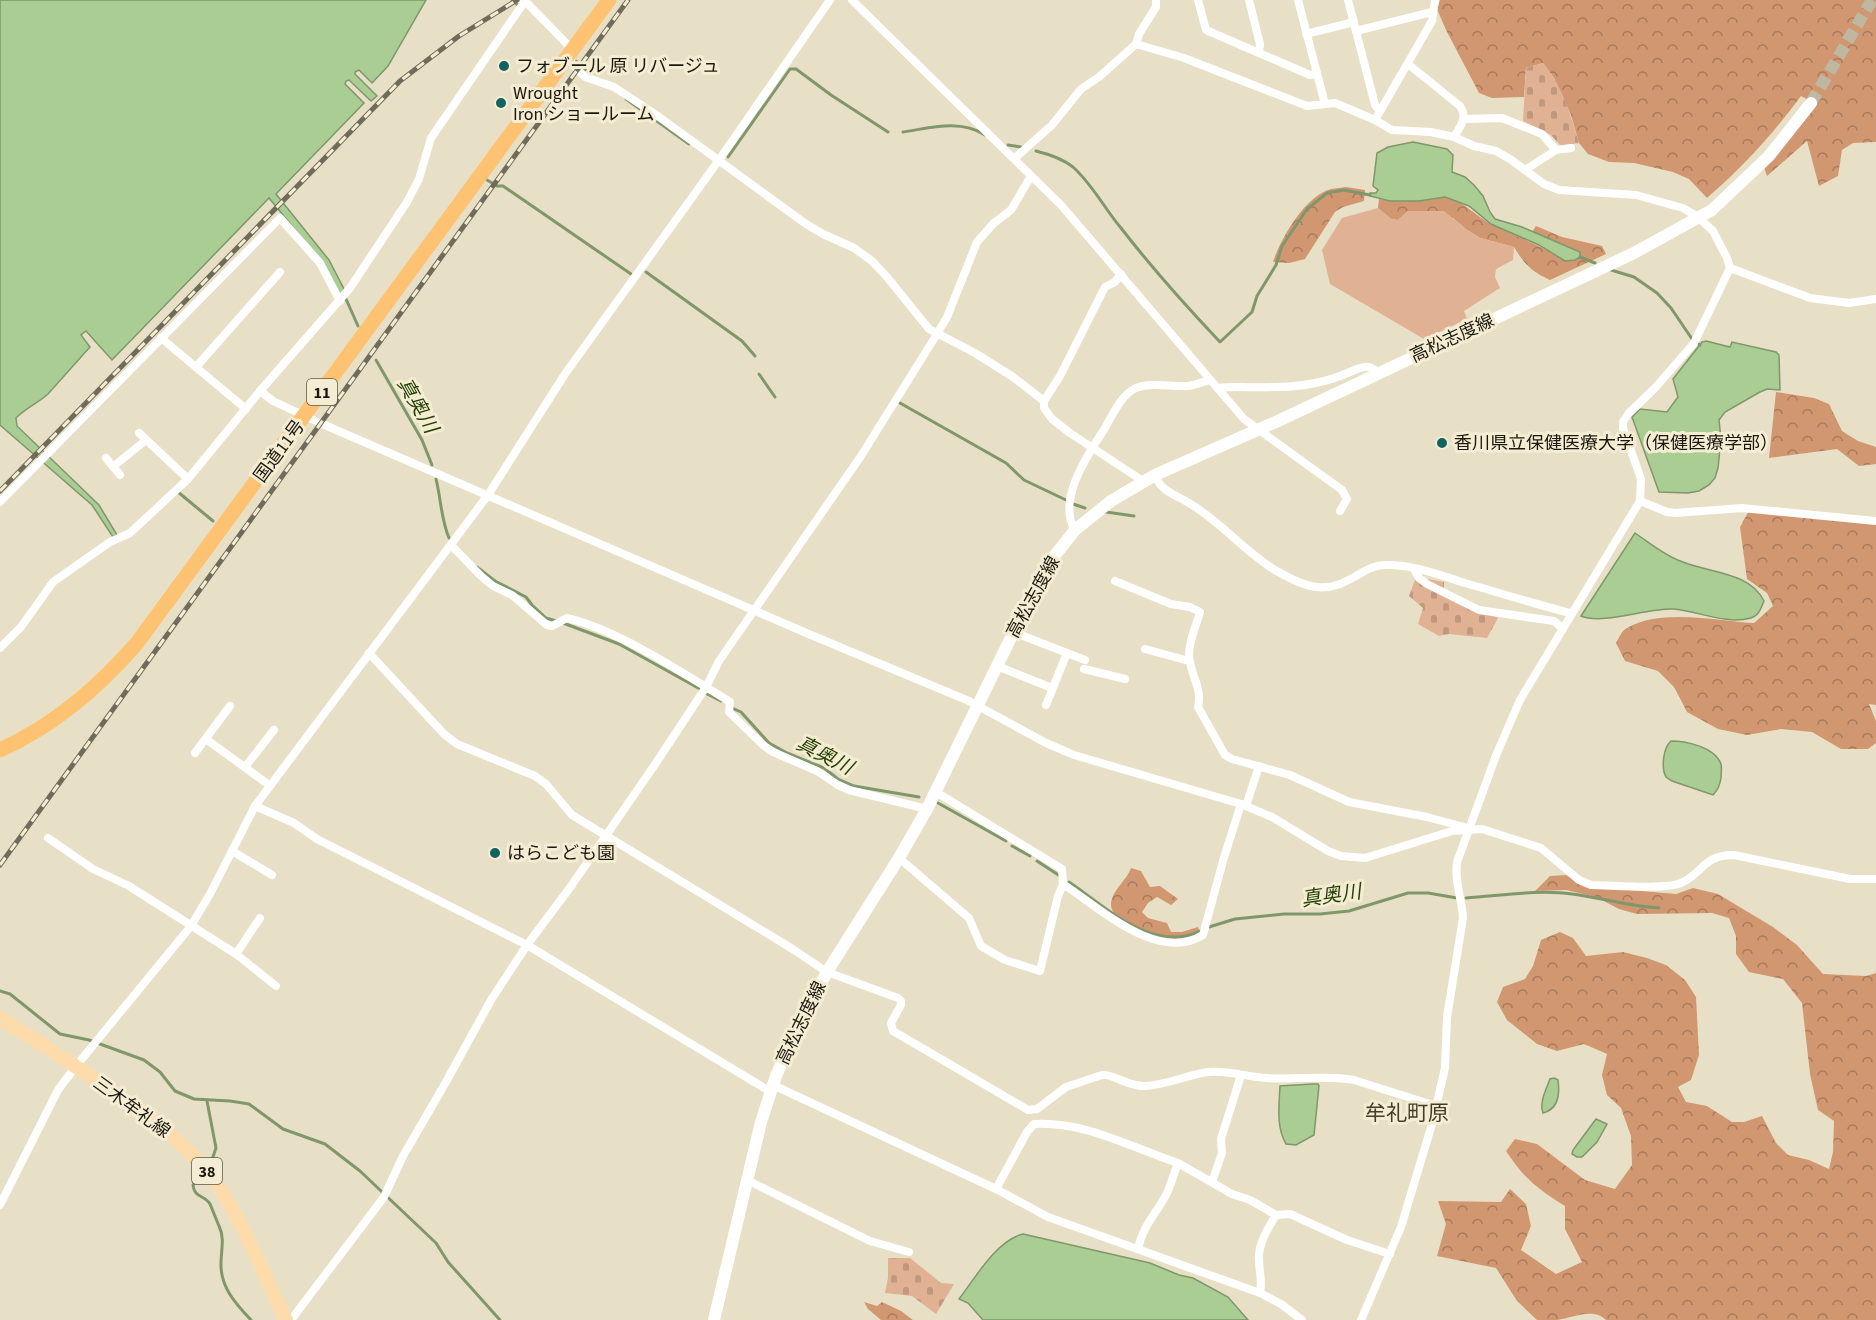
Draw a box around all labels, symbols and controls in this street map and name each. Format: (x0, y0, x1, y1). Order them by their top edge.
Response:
place label: フォブール 原 リバージュ (516, 54, 720, 79)
marker: フォブール 原 リバージュ (497, 59, 511, 73)
place label: Wrought Iron ショールーム (513, 81, 654, 127)
marker: Wrought Iron ショールーム (494, 96, 508, 110)
street label: 高松志度線 (1406, 308, 1498, 369)
water label: 真奥川 (390, 373, 445, 440)
road number: 11 (307, 379, 337, 405)
street label: 国道11号 (248, 415, 311, 488)
place label: 香川県立保健医療大学（保健医療学部） (1454, 431, 1778, 456)
marker: 香川県立保健医療大学（保健医療学部） (1435, 436, 1449, 450)
street label: 高松志度線 (1001, 552, 1066, 643)
water label: 真奥川 (791, 730, 859, 783)
place label: はらこども園 (507, 841, 615, 866)
marker: はらこども園 (488, 846, 502, 860)
water label: 真奥川 (1299, 878, 1365, 914)
street label: 高松志度線 (770, 977, 832, 1069)
street label: 三木牟礼線 (88, 1071, 175, 1144)
district label: 牟礼町原 (1365, 1098, 1449, 1128)
road number: 38 (192, 1158, 222, 1184)

